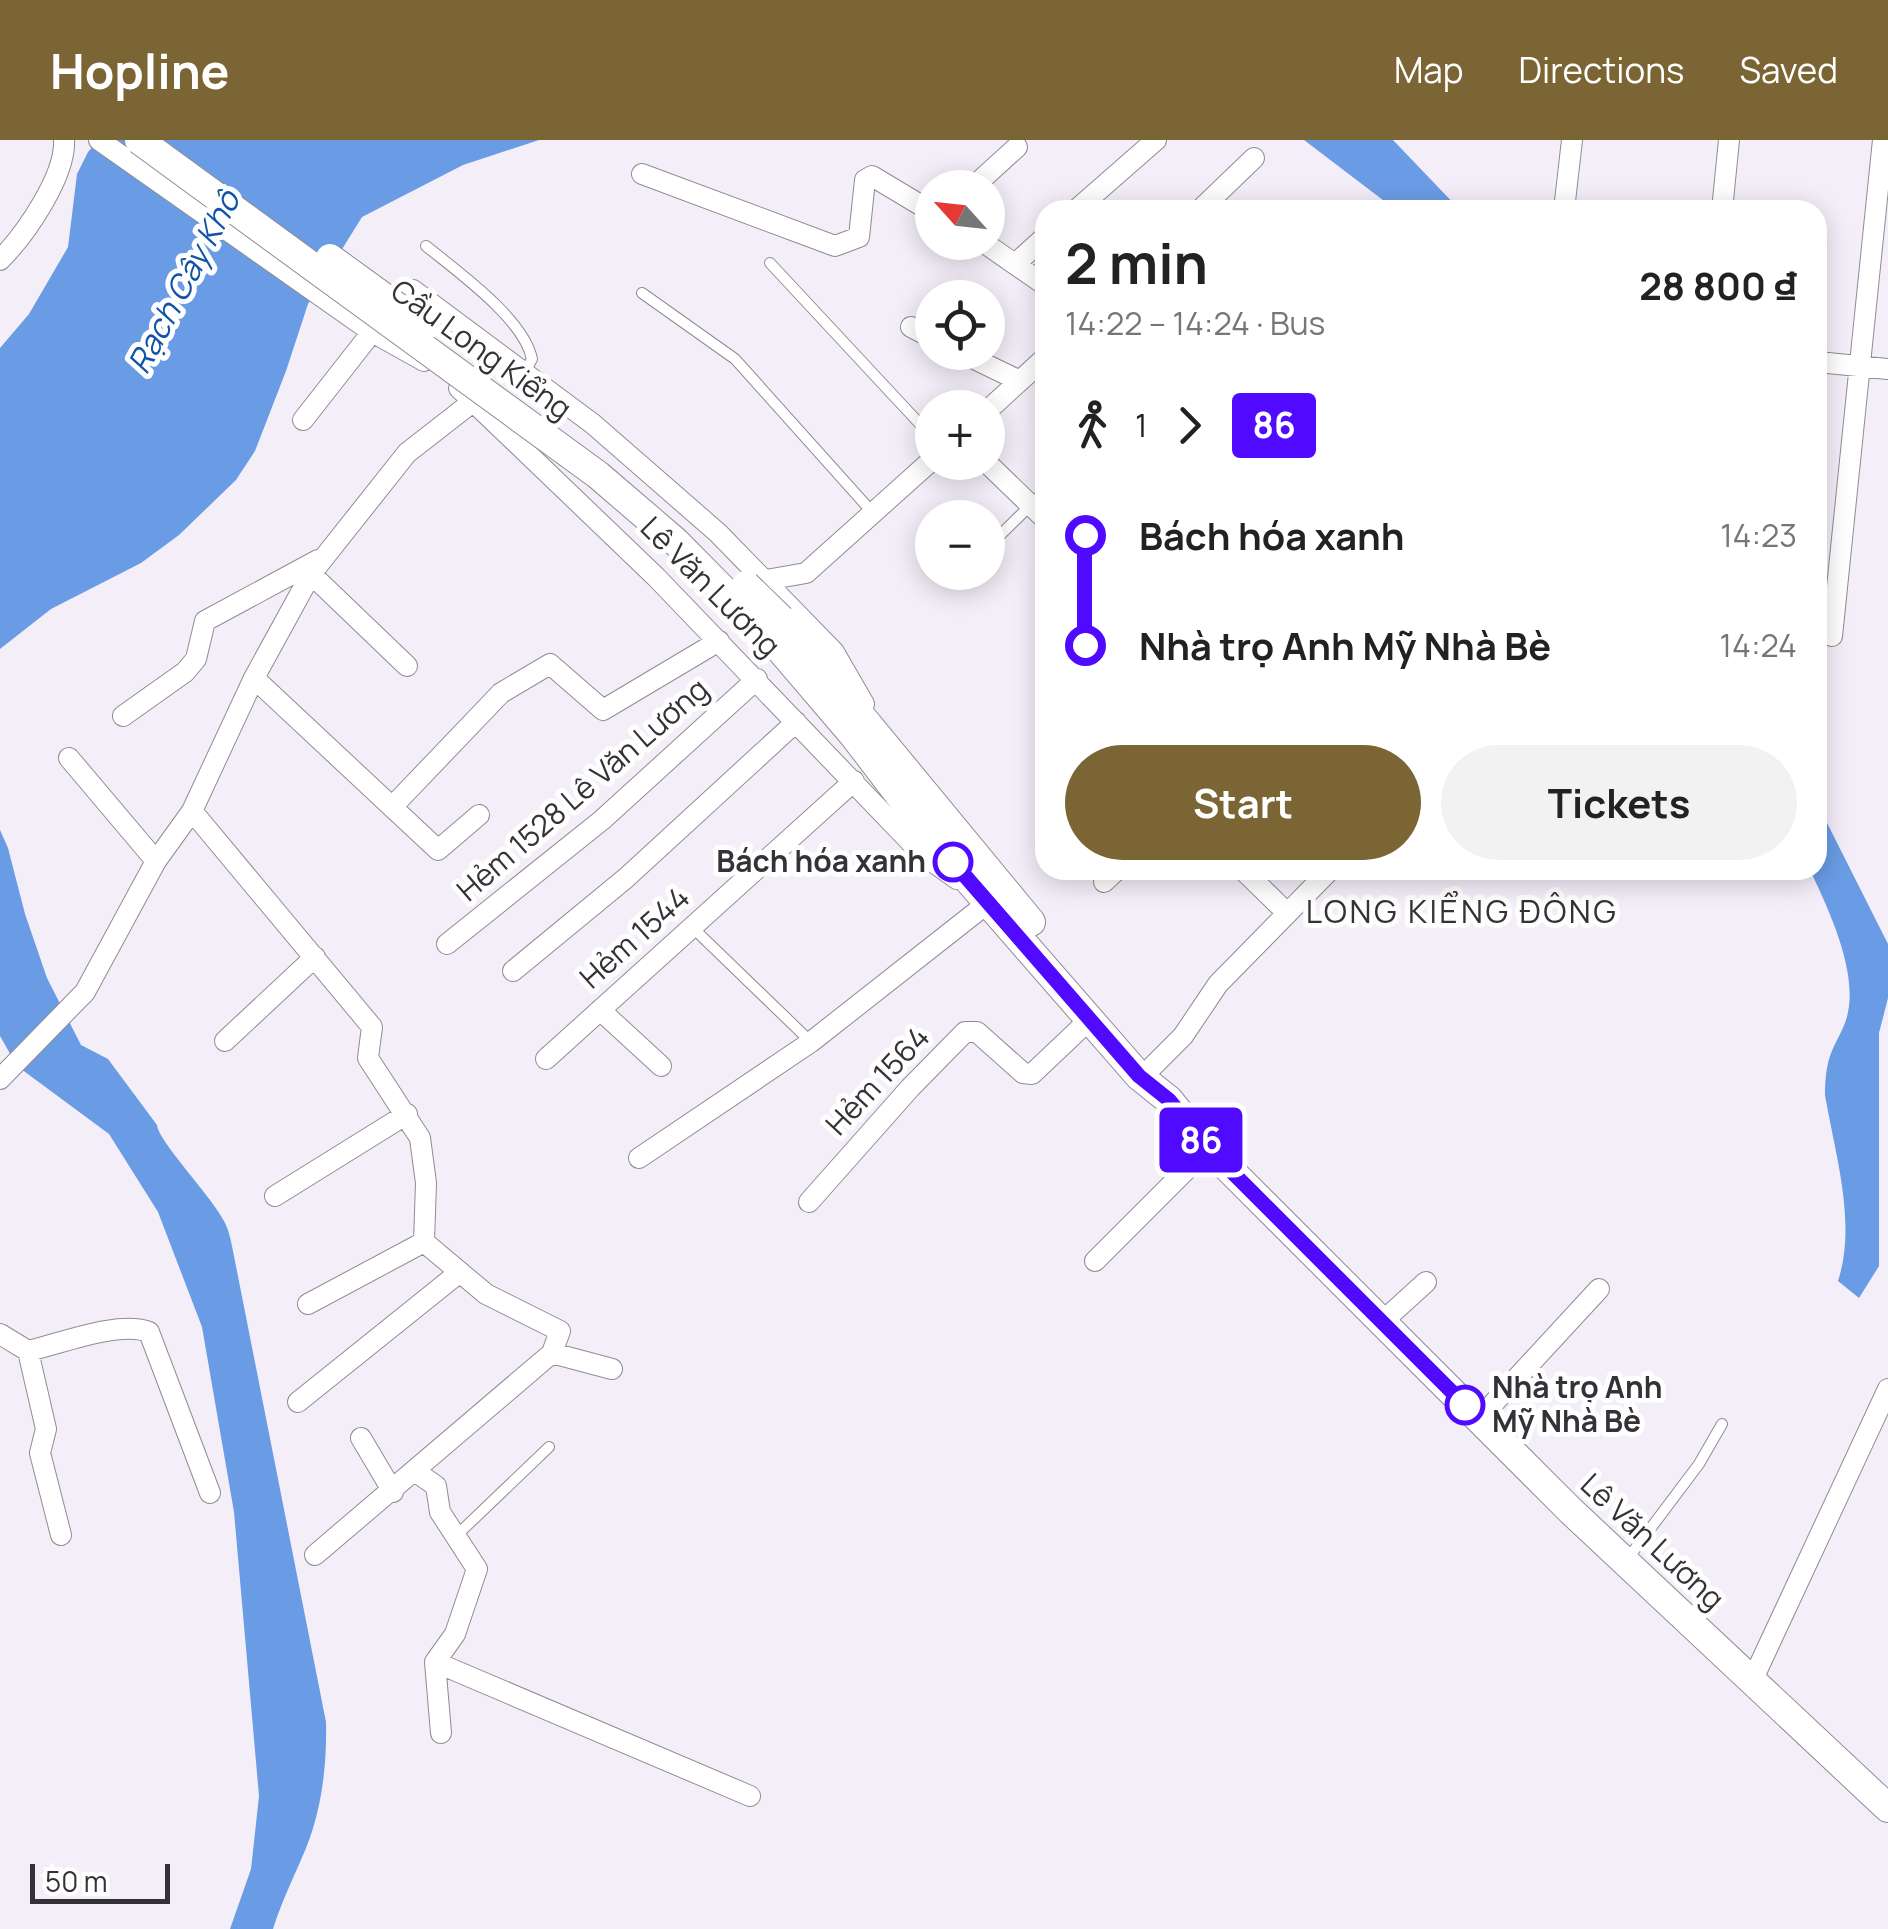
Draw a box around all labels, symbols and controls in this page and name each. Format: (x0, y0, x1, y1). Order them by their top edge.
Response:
text: Hopline (50, 38, 229, 103)
text: Map (1394, 46, 1464, 94)
text: Directions (1519, 46, 1684, 94)
text: Saved (1739, 46, 1838, 94)
north arrow (915, 170, 1005, 260)
map controls (915, 170, 1005, 590)
water label: Rạch Cây Khô (117, 181, 251, 381)
text: 2 min (1065, 225, 1208, 301)
text: 28 800 ₫ (1639, 259, 1797, 311)
street label: Cầu Long Kiểng (383, 269, 581, 428)
button: locate (915, 280, 1005, 370)
text: 14:22 – 14:24 · Bus (1065, 301, 1325, 345)
button: + (915, 390, 1005, 480)
icon: walk (1065, 398, 1120, 453)
icon: forward (1162, 398, 1217, 453)
text: 86 (1252, 401, 1296, 449)
text: 1 (1135, 403, 1147, 447)
button: − (915, 500, 1005, 590)
street label: Lê Văn Lương (632, 507, 790, 665)
text: Bách hóa xanh (1139, 509, 1405, 561)
text: 14:23 (1720, 513, 1797, 557)
text: Nhà trọ Anh Mỹ Nhà Bè (1139, 619, 1551, 671)
text: 14:24 (1720, 623, 1797, 667)
street label: Hẻm 1528 Lê Văn Lương (448, 668, 717, 910)
button: Start (1065, 745, 1421, 860)
button: Tickets (1441, 745, 1797, 860)
place label: Bách hóa xanh (716, 840, 926, 881)
marker: Bách hóa xanh (934, 843, 972, 881)
street label: Hẻm 1544 (570, 877, 698, 997)
district label: LONG KIỂNG ĐÔNG (1306, 889, 1618, 933)
street label: Hẻm 1564 (816, 1017, 938, 1143)
line badge: 86 (1156, 1108, 1246, 1172)
text: 86 (1179, 1116, 1223, 1164)
place label: Nhà trọ Anh Mỹ Nhà Bè (1492, 1366, 1662, 1441)
marker: Nhà trọ Anh Mỹ Nhà Bè (1446, 1386, 1484, 1424)
street label: Lê Văn Lương (1572, 1464, 1734, 1618)
scale bar (30, 1859, 170, 1904)
text: 50 m (45, 1862, 108, 1900)

